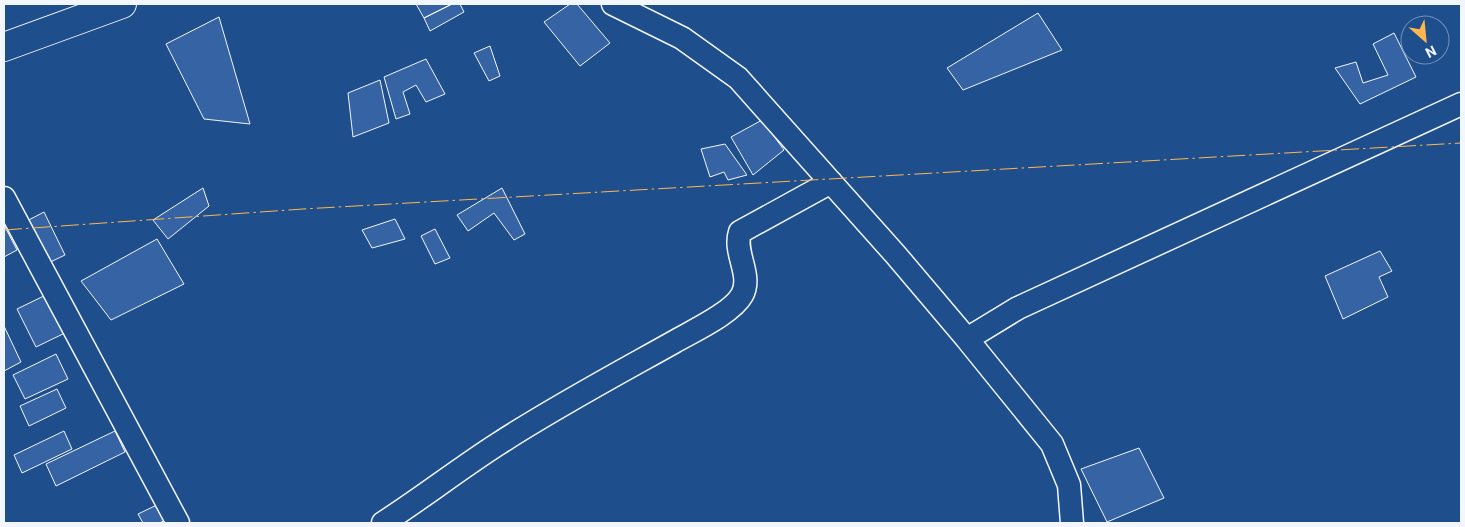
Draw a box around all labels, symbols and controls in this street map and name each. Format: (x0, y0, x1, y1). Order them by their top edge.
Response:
north arrow (1400, 15, 1450, 65)
text: N (1423, 42, 1439, 61)

